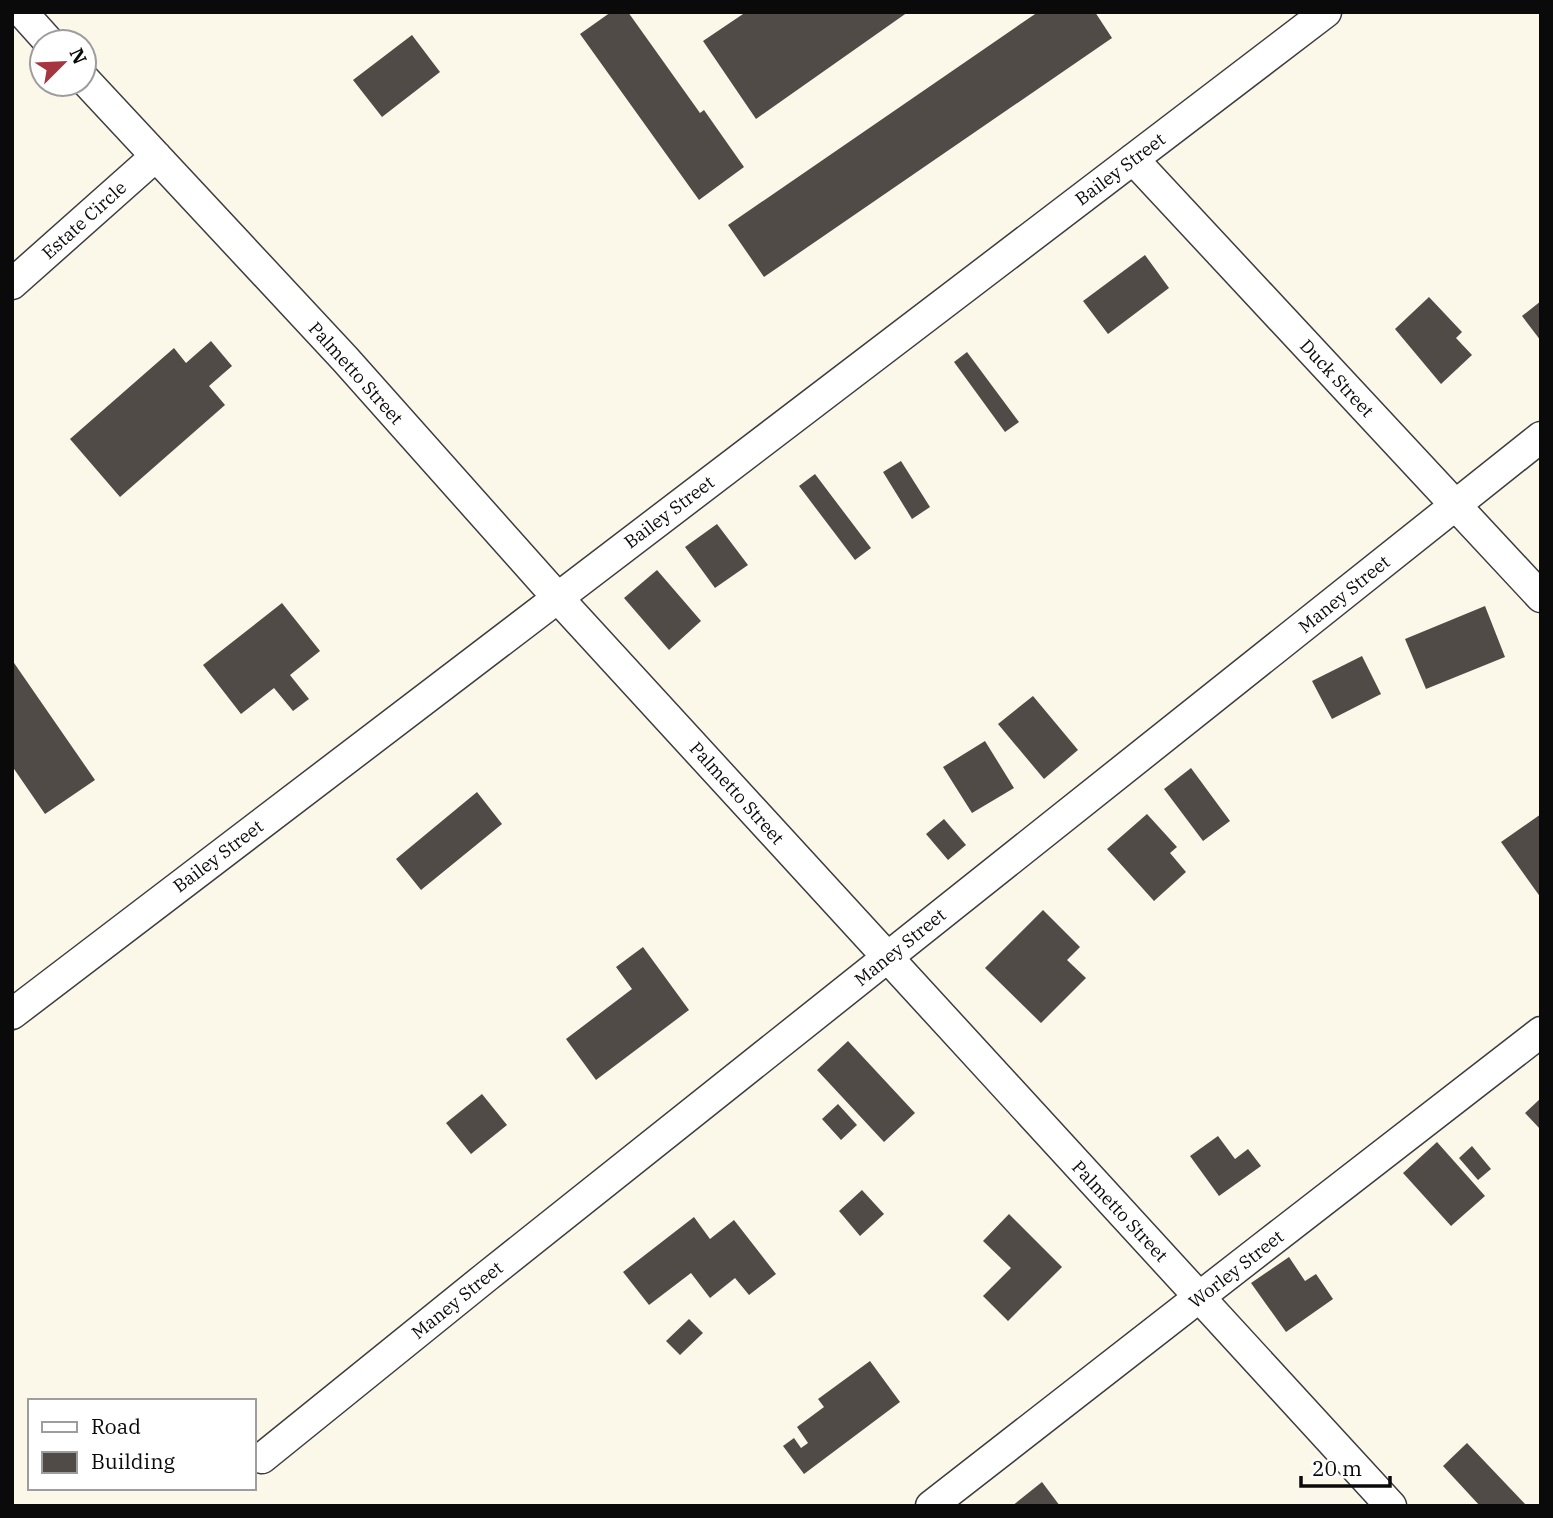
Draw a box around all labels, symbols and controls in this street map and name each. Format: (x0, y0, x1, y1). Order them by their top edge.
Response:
north arrow (28, 28, 98, 98)
text: N (65, 44, 93, 68)
street label: Bailey Street (1070, 128, 1170, 210)
street label: Estate Circle (37, 176, 131, 264)
street label: Palmetto Street (304, 317, 408, 429)
street label: Duck Street (1295, 334, 1379, 422)
street label: Bailey Street (619, 471, 719, 553)
street label: Maney Street (1294, 550, 1394, 638)
street label: Palmetto Street (685, 737, 789, 849)
street label: Bailey Street (168, 815, 268, 897)
street label: Maney Street (850, 903, 950, 991)
street label: Palmetto Street (1067, 1155, 1173, 1267)
street label: Worley Street (1184, 1225, 1288, 1313)
street label: Maney Street (407, 1256, 507, 1344)
legend (28, 1399, 256, 1490)
text: Road (91, 1412, 141, 1440)
scale bar (1301, 1444, 1390, 1488)
text: Building (91, 1447, 176, 1475)
text: 20 m (1312, 1454, 1362, 1482)

